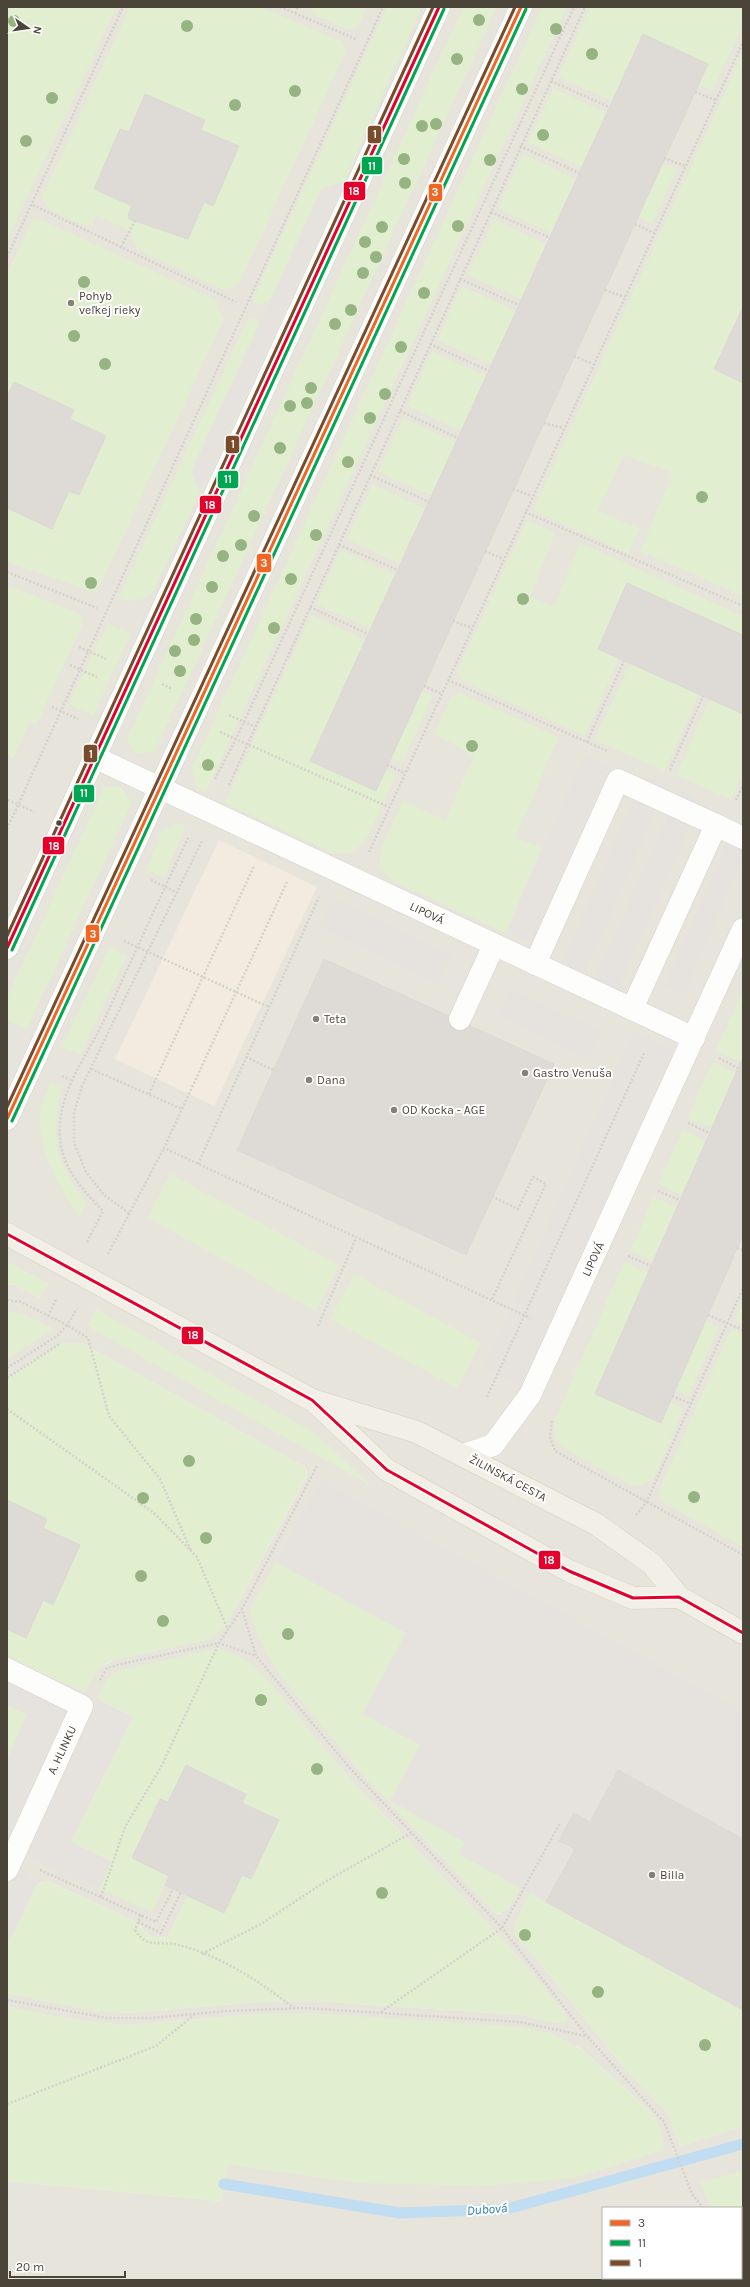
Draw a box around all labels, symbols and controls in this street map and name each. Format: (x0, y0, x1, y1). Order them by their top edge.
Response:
north arrow (8, 8, 48, 48)
text: N (30, 25, 44, 35)
line badge: 1 (367, 125, 382, 144)
text: 1 (373, 128, 377, 141)
line badge: 11 (361, 156, 383, 175)
text: 11 (368, 160, 376, 173)
line badge: 18 (343, 181, 366, 201)
line badge: 3 (428, 183, 443, 202)
text: 18 (348, 185, 360, 198)
text: 3 (432, 186, 439, 199)
place label: Pohyb veľkej rieky (79, 289, 141, 317)
marker: Pohyb veľkej rieky (66, 298, 76, 308)
line badge: 1 (225, 435, 240, 454)
text: 1 (231, 438, 235, 451)
line badge: 11 (217, 470, 239, 489)
text: 11 (224, 473, 232, 486)
line badge: 18 (199, 495, 222, 514)
text: 18 (204, 499, 216, 512)
line badge: 3 (256, 553, 272, 573)
text: 3 (261, 557, 268, 570)
line badge: 1 (83, 744, 98, 763)
text: 1 (89, 748, 93, 761)
line badge: 11 (73, 784, 95, 803)
text: 11 (80, 787, 88, 800)
unlabelled marker (54, 818, 64, 828)
line badge: 18 (42, 836, 65, 855)
text: 18 (48, 840, 60, 853)
street label: LIPOVÁ (407, 898, 447, 927)
line badge: 3 (85, 924, 100, 943)
text: 3 (90, 928, 97, 941)
place label: Teta (324, 1012, 346, 1026)
marker: Teta (311, 1014, 321, 1024)
place label: Gastro Venuša (533, 1066, 612, 1080)
marker: Gastro Venuša (520, 1068, 530, 1078)
place label: Dana (317, 1073, 345, 1087)
marker: Dana (304, 1075, 314, 1085)
place label: OD Kocka - AGE (402, 1103, 485, 1117)
marker: OD Kocka - AGE (389, 1105, 399, 1115)
street label: LIPOVÁ (578, 1239, 607, 1279)
line badge: 18 (181, 1326, 204, 1345)
text: 18 (187, 1329, 199, 1342)
street label: ŽILINSKÁ CESTA (467, 1451, 550, 1504)
line badge: 18 (538, 1550, 561, 1570)
text: 18 (543, 1554, 555, 1567)
street label: A. HLINKU (45, 1723, 79, 1777)
place label: Billa (660, 1868, 684, 1882)
marker: Billa (647, 1870, 657, 1880)
water label: Dubová (466, 2200, 508, 2218)
legend (602, 2207, 742, 2279)
text: 3 (638, 2216, 645, 2230)
text: 11 (638, 2236, 646, 2250)
scale bar (10, 2253, 125, 2279)
text: 1 (638, 2256, 642, 2270)
text: 20 m (16, 2260, 44, 2274)

